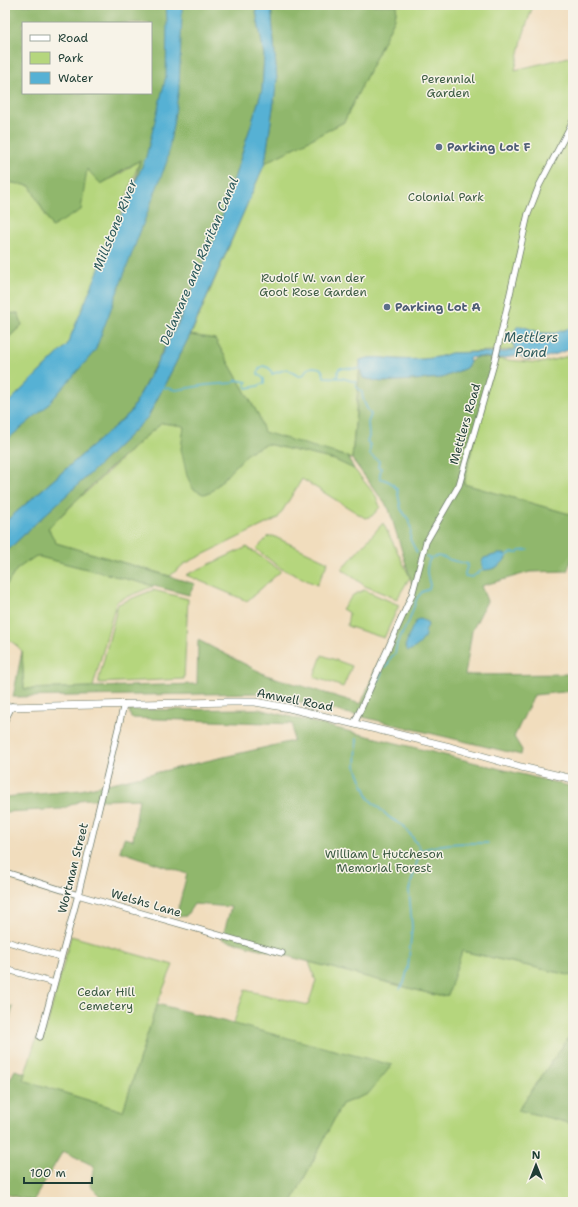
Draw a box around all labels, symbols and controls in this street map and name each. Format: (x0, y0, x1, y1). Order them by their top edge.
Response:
legend (22, 22, 152, 94)
text: Road (58, 30, 89, 46)
text: Park (58, 50, 84, 66)
text: Water (58, 70, 94, 86)
park label: Perennial Garden (421, 71, 475, 101)
place label: Parking Lot F (447, 139, 531, 155)
marker: Parking Lot F (434, 142, 444, 152)
water label: Delaware and Raritan Canal (156, 174, 242, 348)
water label: Millstone River (89, 176, 141, 273)
park label: Colonial Park (408, 189, 484, 205)
park label: Rudolf W. van der Goot Rose Garden (259, 270, 367, 300)
place label: Parking Lot A (395, 299, 481, 315)
marker: Parking Lot A (382, 302, 392, 312)
water label: Mettlers Pond (504, 329, 558, 361)
street label: Mettlers Road (446, 381, 484, 466)
street label: Amwell Road (256, 685, 335, 715)
street label: Wortman Street (54, 821, 92, 915)
park label: William L Hutcheson Memorial Forest (325, 846, 443, 876)
street label: Welshs Lane (109, 885, 183, 921)
park label: Cedar Hill Cemetery (77, 984, 135, 1014)
north arrow (516, 1145, 556, 1185)
text: N (532, 1148, 541, 1163)
scale bar (24, 1159, 92, 1185)
text: 100 m (30, 1165, 66, 1181)

